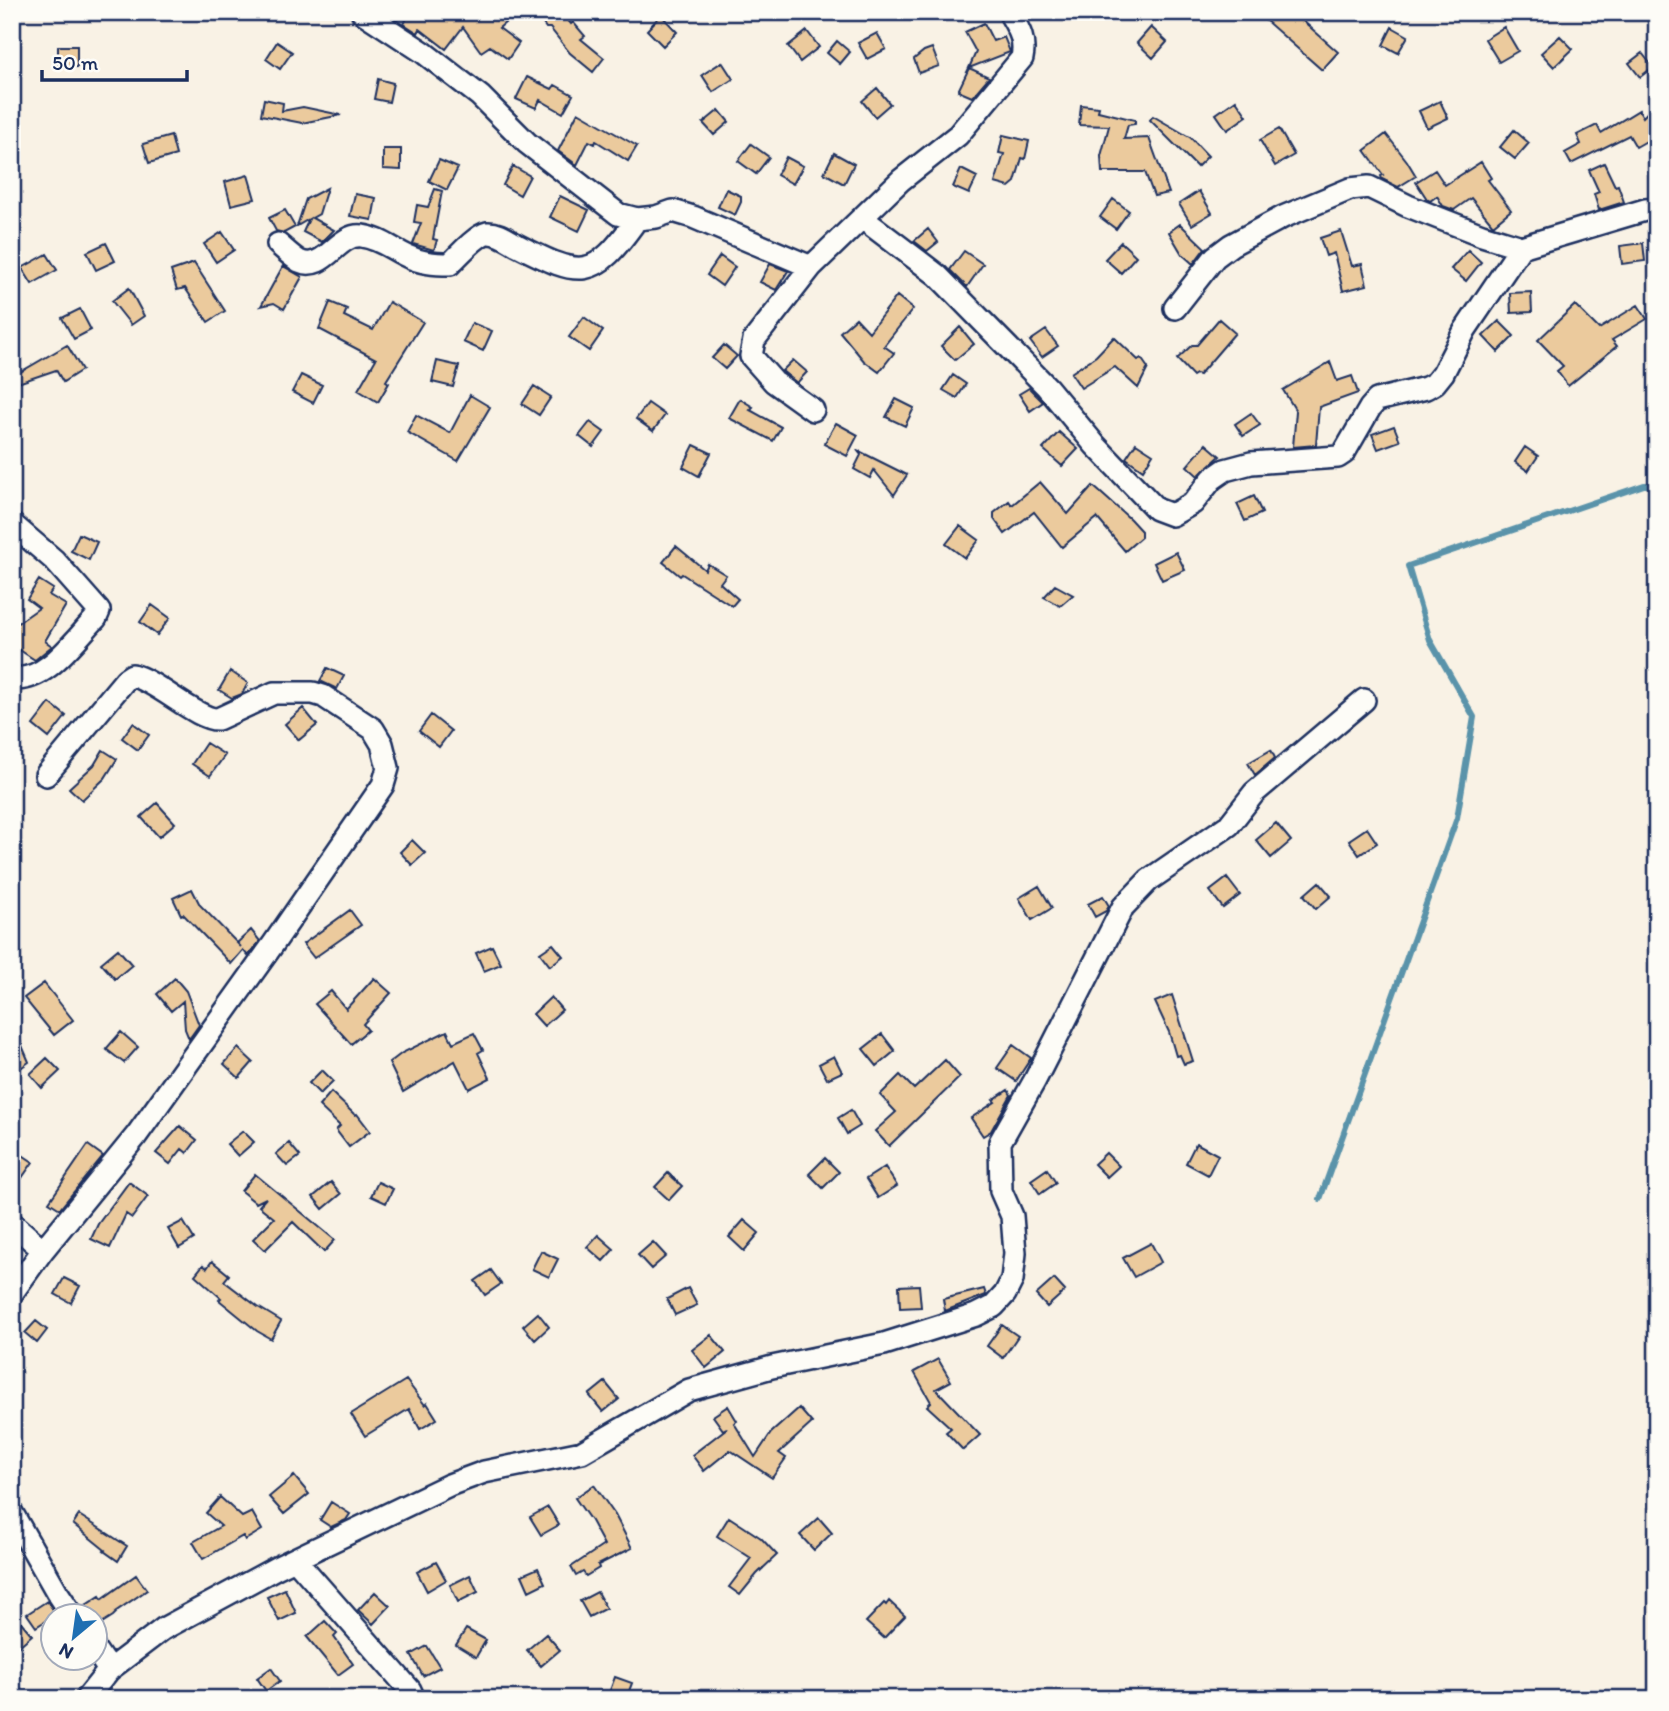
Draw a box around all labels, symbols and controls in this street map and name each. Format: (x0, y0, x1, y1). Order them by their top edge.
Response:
scale bar (42, 38, 187, 82)
text: 50 m (52, 50, 99, 75)
north arrow (38, 1602, 108, 1672)
text: N (55, 1638, 77, 1665)

